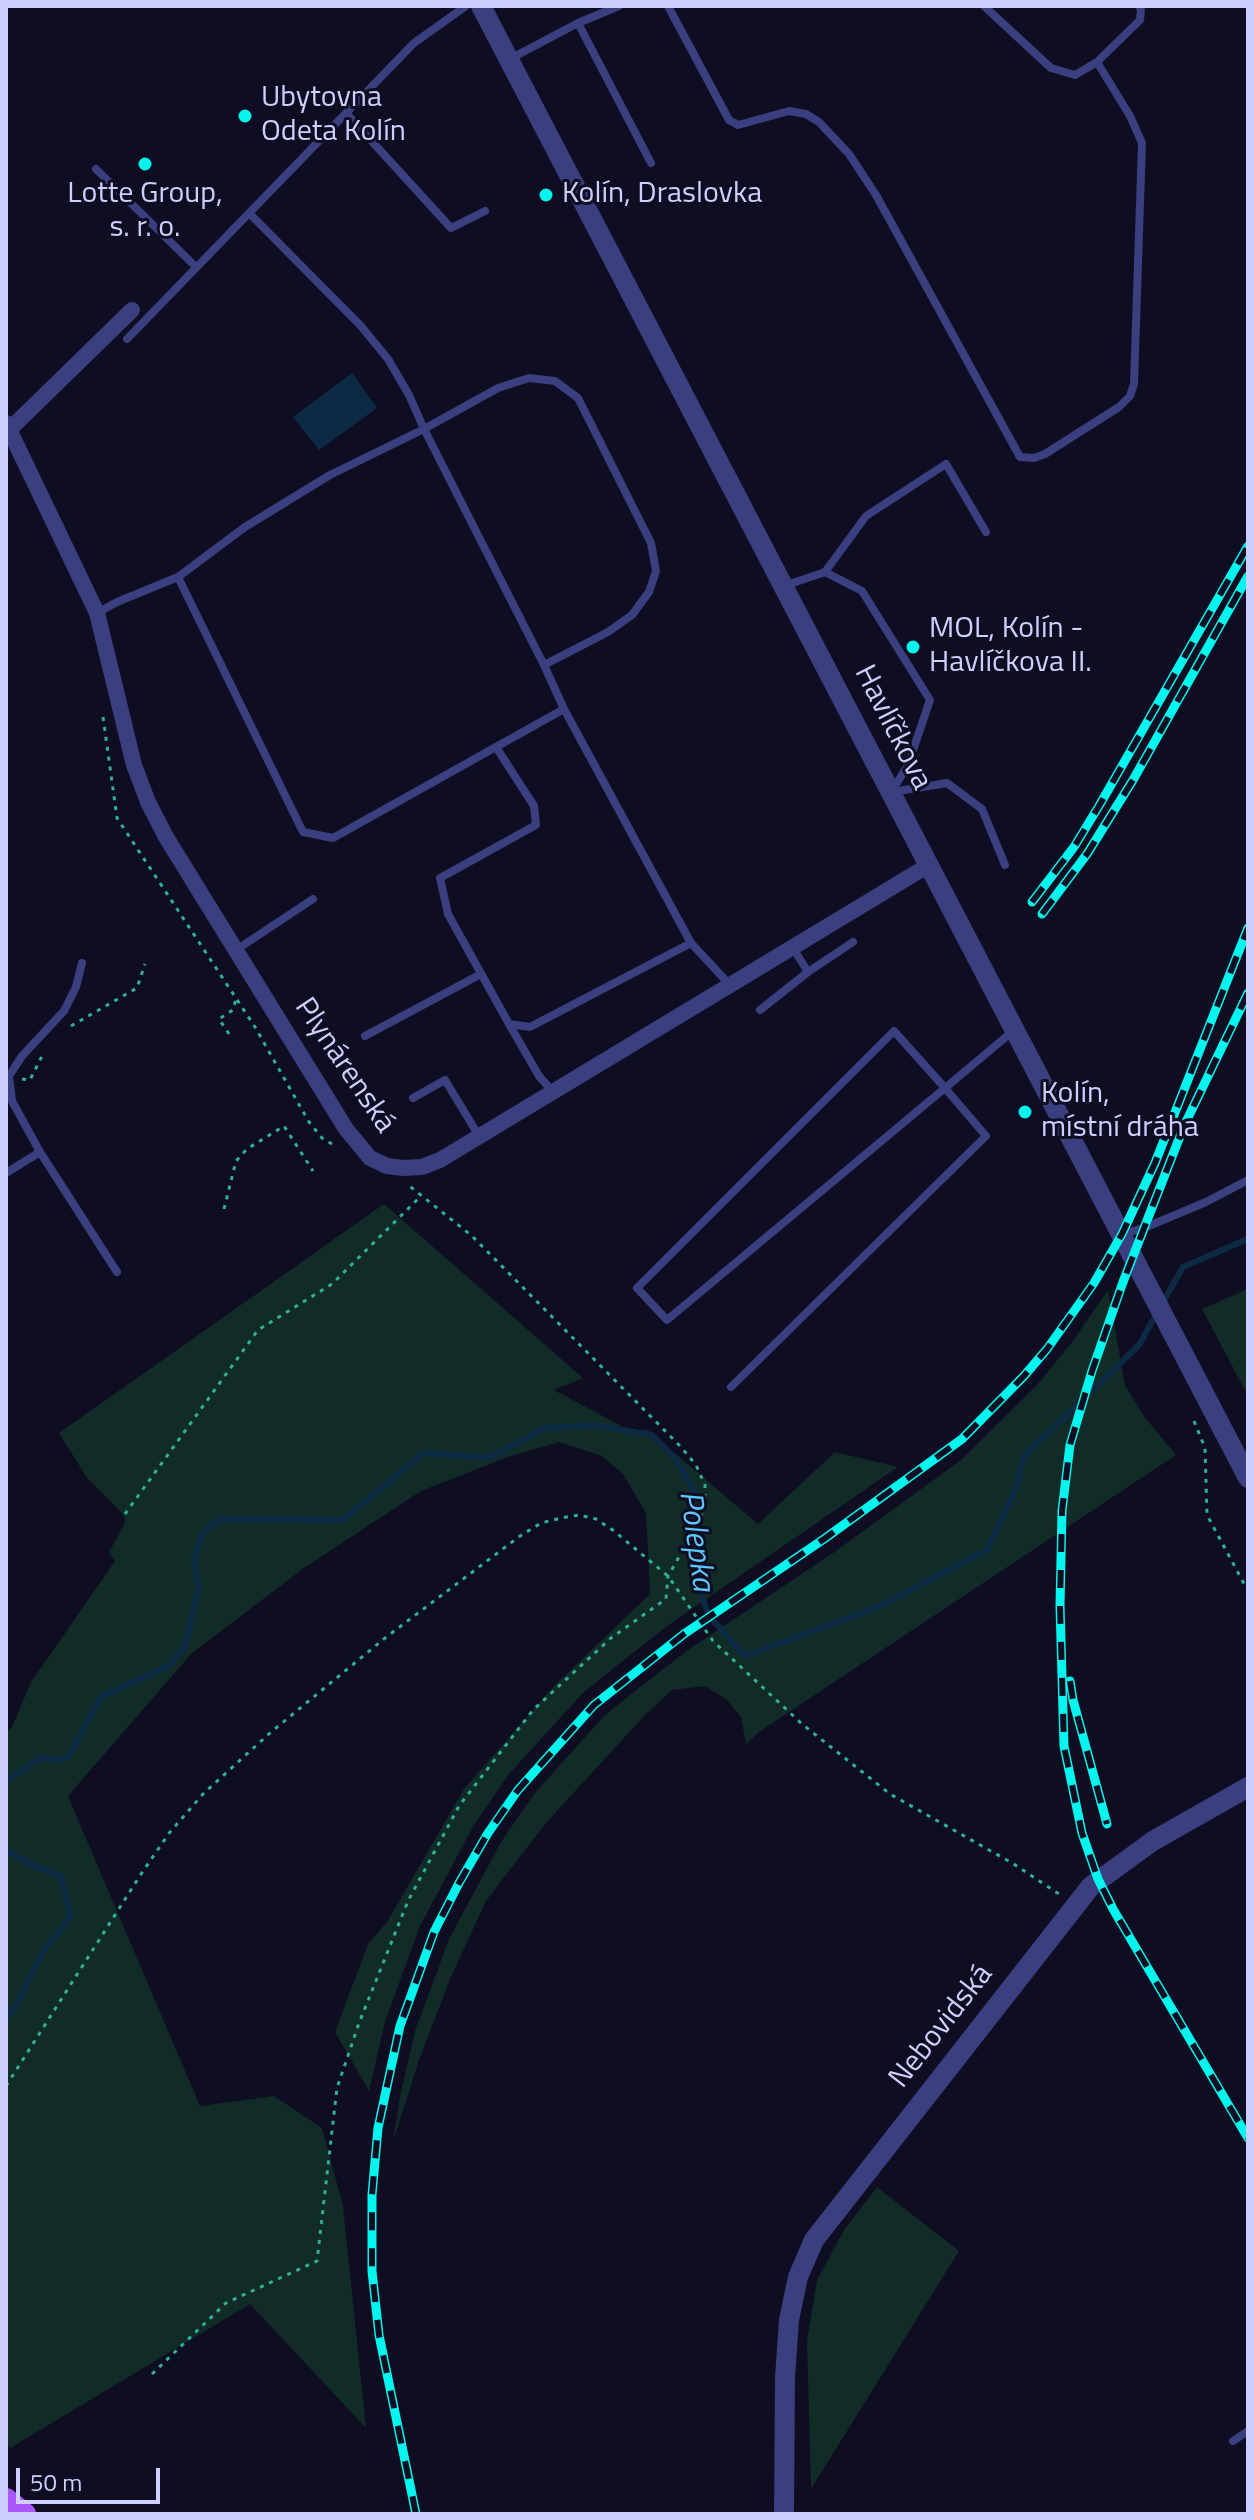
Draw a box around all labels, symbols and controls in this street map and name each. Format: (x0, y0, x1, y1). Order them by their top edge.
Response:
place label: Ubytovna Odeta Kolín (261, 81, 406, 152)
marker: Ubytovna Odeta Kolín (236, 107, 254, 125)
marker: Lotte Group, s. r. o. (136, 155, 154, 173)
place label: Lotte Group, s. r. o. (67, 177, 223, 248)
place label: Kolín, Draslovka (562, 177, 762, 213)
marker: Kolín, Draslovka (537, 186, 555, 204)
place label: MOL, Kolín - Havlíčkova II. (929, 612, 1092, 682)
marker: MOL, Kolín - Havlíčkova II. (904, 638, 922, 656)
street label: Havlíčkova (845, 660, 939, 796)
street label: Plynárenská (286, 992, 402, 1140)
place label: Kolín, místní dráha (1041, 1077, 1199, 1148)
marker: Kolín, místní dráha (1016, 1103, 1034, 1121)
water label: Polepka (669, 1488, 721, 1594)
street label: Nebovidská (883, 1958, 1001, 2096)
scale bar (20, 2452, 164, 2502)
text: 50 m (30, 2464, 82, 2500)

